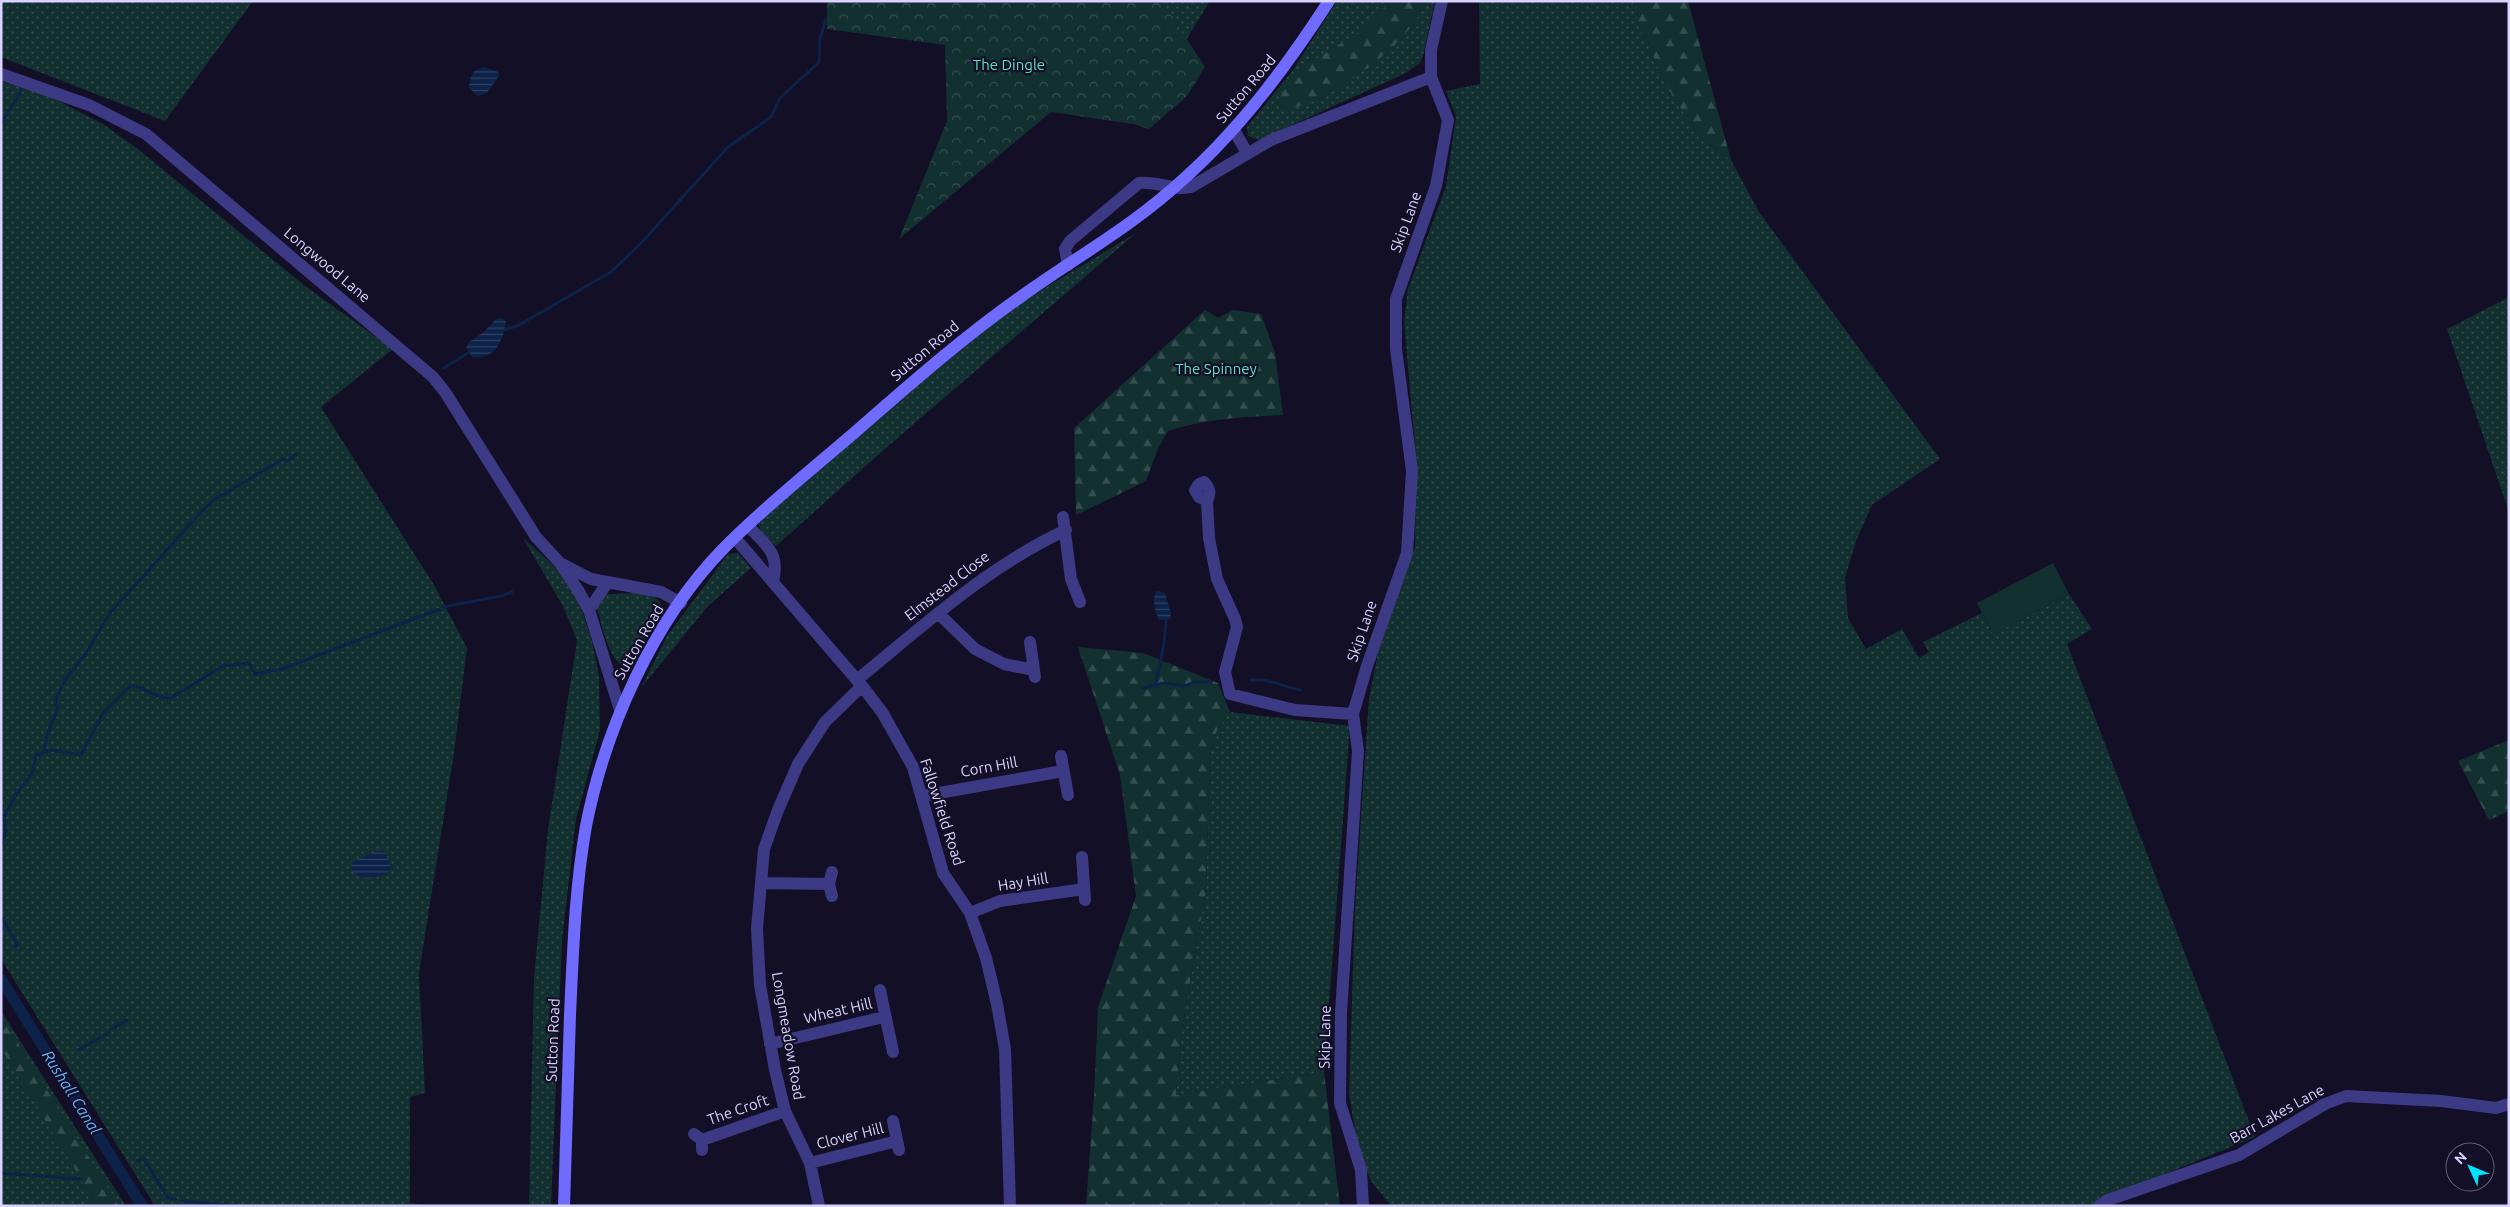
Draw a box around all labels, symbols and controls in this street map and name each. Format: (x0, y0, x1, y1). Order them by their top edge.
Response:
street label: Sutton Road (1212, 51, 1279, 126)
park label: The Dingle (973, 56, 1045, 73)
street label: Skip Lane (1387, 189, 1424, 255)
street label: Longwood Lane (281, 224, 374, 306)
street label: Sutton Road (887, 317, 962, 384)
park label: The Spinney (1175, 360, 1257, 377)
street label: Elmstead Close (901, 547, 992, 624)
street label: Skip Lane (1343, 598, 1380, 664)
street label: Sutton Road (610, 601, 667, 682)
street label: Corn Hill (959, 753, 1019, 780)
street label: Fallowfield Road (917, 756, 968, 868)
street label: Hay Hill (997, 869, 1049, 894)
street label: Longmeadow Road (769, 971, 808, 1101)
street label: Wheat Hill (802, 994, 874, 1027)
street label: Sutton Road (543, 998, 562, 1082)
street label: Skip Lane (1315, 1005, 1334, 1069)
water label: Rushall Canal (39, 1047, 105, 1138)
street label: Barr Lakes Lane (2227, 1081, 2327, 1146)
street label: The Croft (705, 1091, 771, 1128)
street label: Clover Hill (815, 1119, 885, 1152)
north arrow (2445, 1142, 2495, 1192)
text: N (2451, 1149, 2470, 1167)

